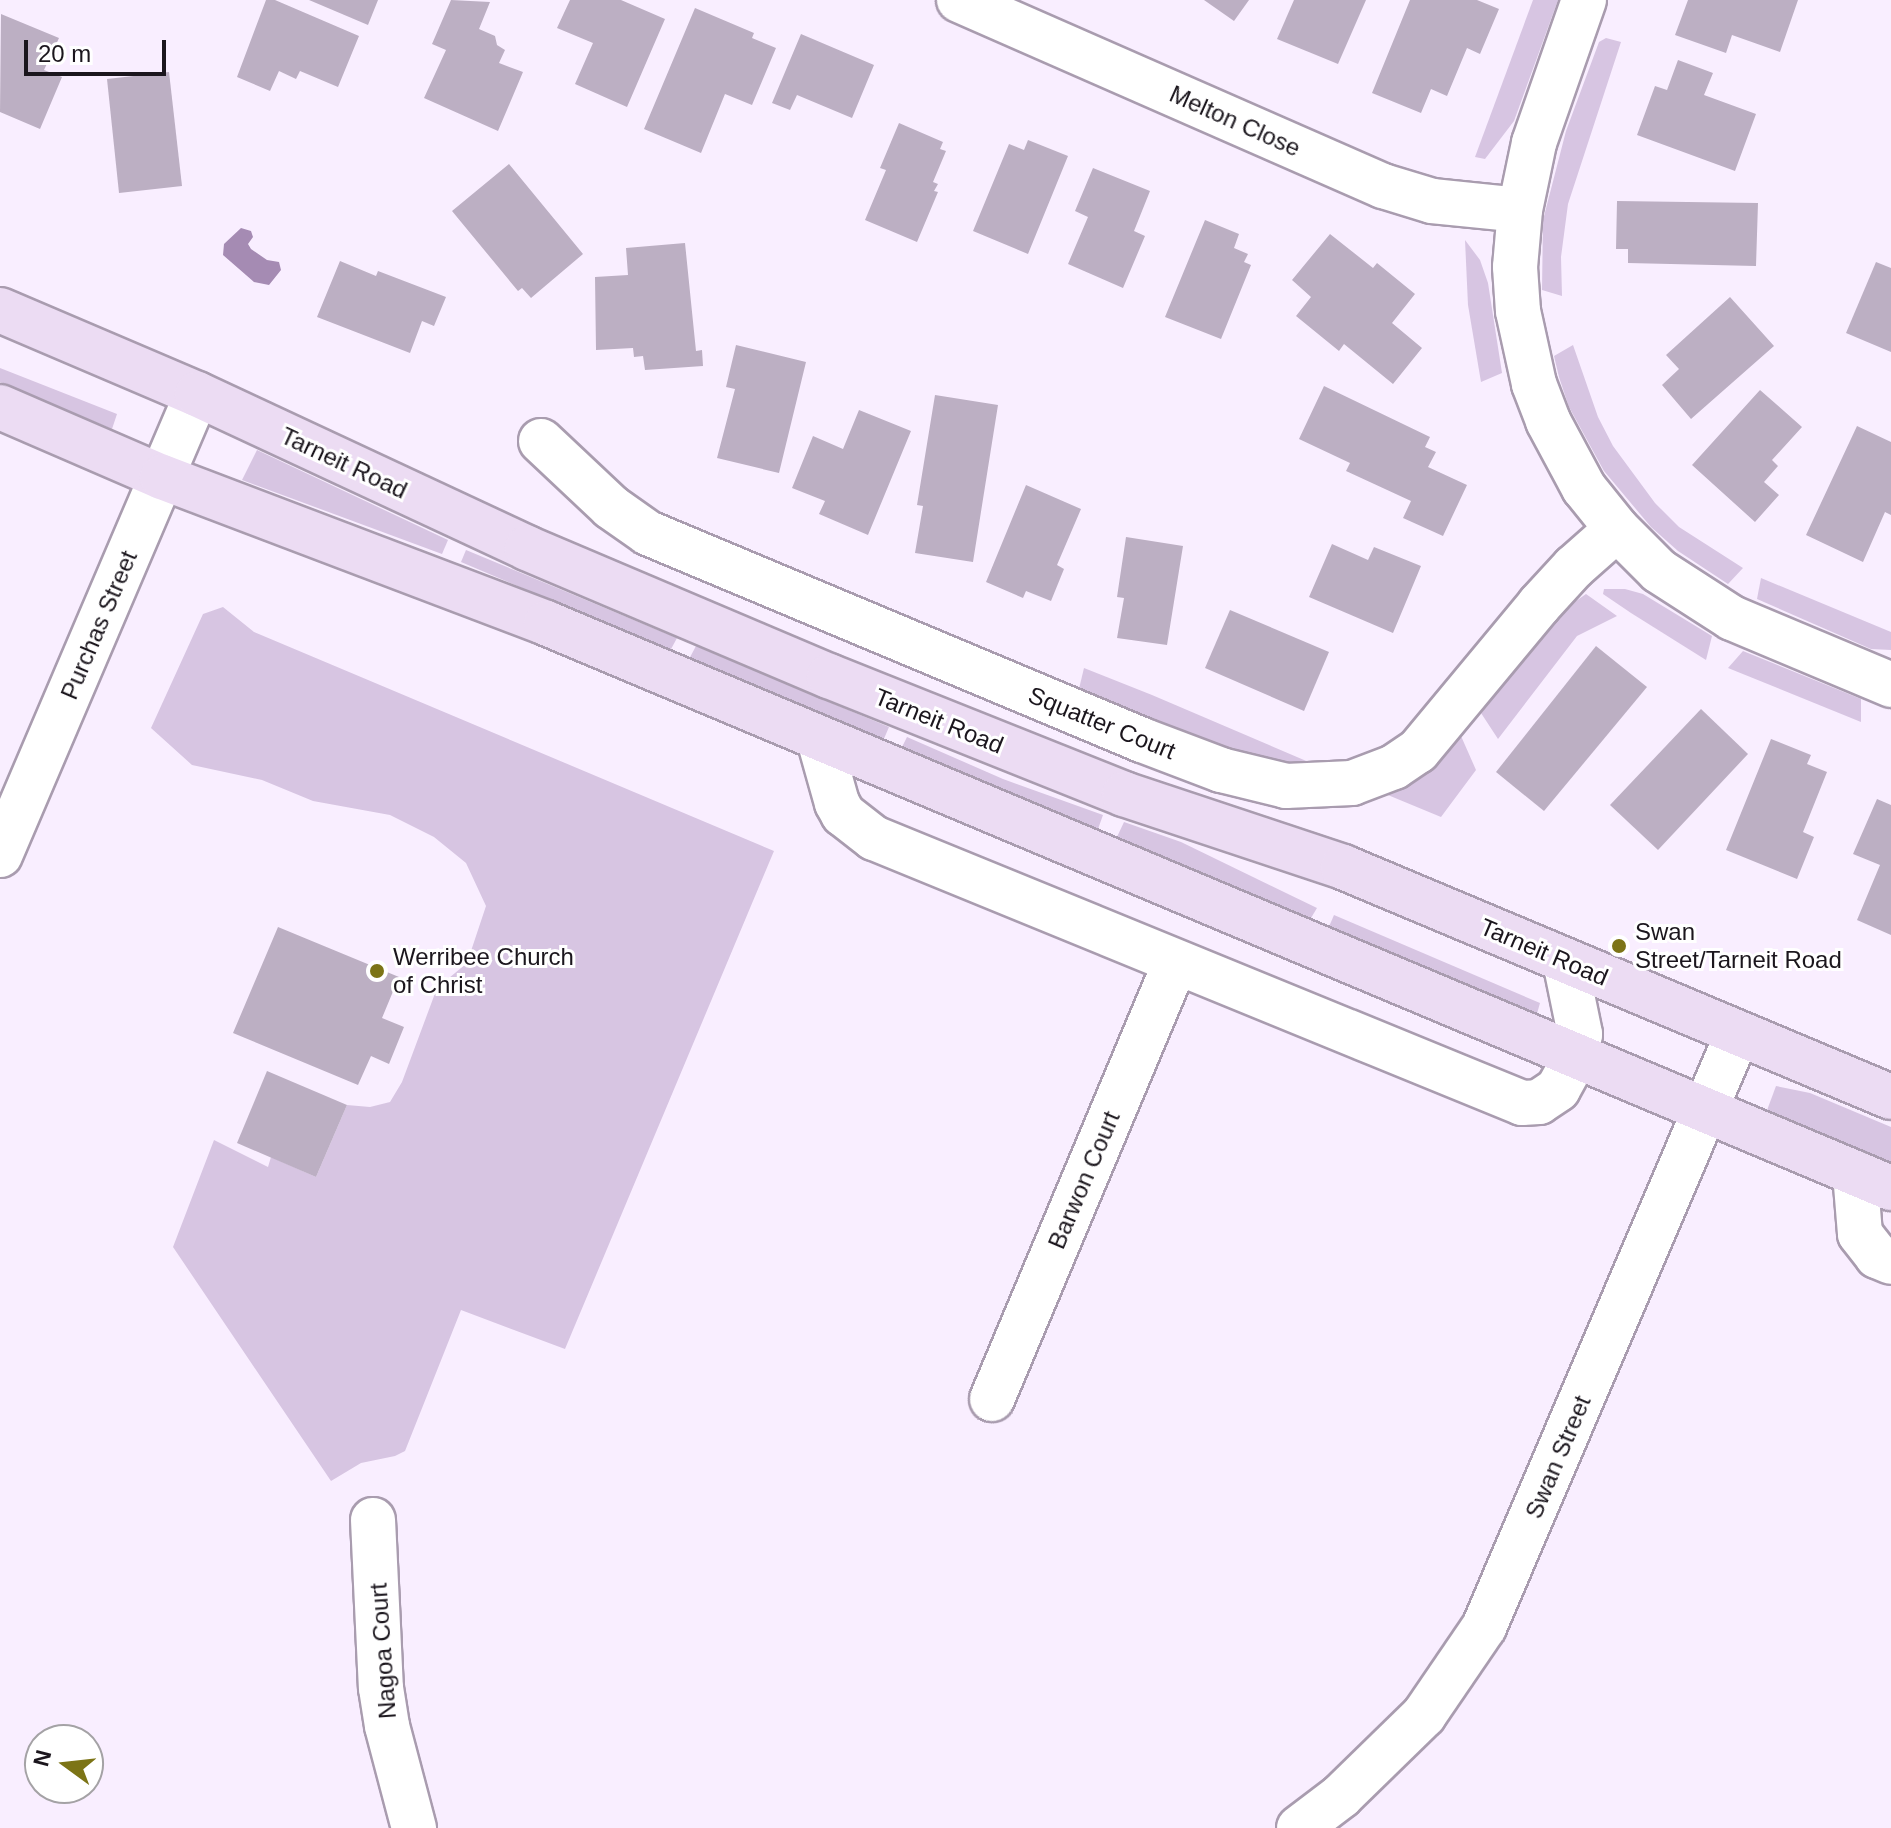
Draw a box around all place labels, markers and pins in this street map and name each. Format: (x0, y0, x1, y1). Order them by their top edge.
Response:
place label: Swan Street/Tarneit Road (1635, 918, 1842, 974)
marker: Swan Street/Tarneit Road (1610, 937, 1628, 955)
place label: Werribee Church of Christ (393, 943, 574, 999)
marker: Werribee Church of Christ (368, 962, 386, 980)

